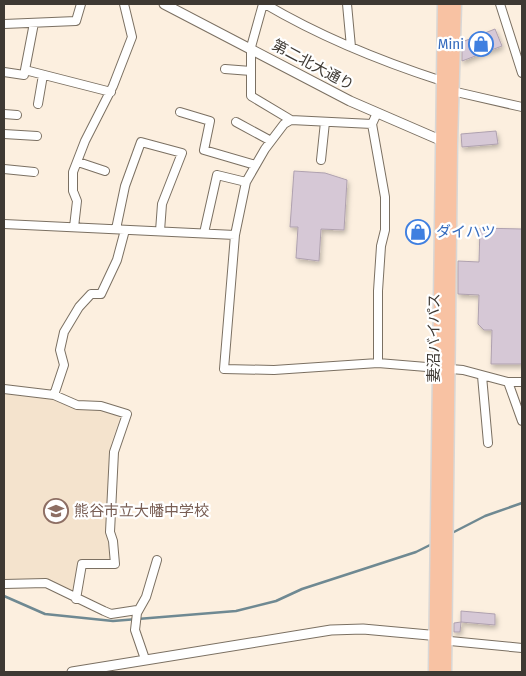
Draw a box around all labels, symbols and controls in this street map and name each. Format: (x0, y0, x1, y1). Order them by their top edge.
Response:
shop icon: Mini (468, 31, 494, 57)
place label: Mini (438, 35, 464, 53)
street label: 第二北大通り (269, 36, 357, 94)
shop icon: ダイハツ (405, 219, 431, 245)
place label: ダイハツ (436, 223, 496, 241)
street label: 妻沼バイパス (425, 293, 443, 383)
school or university icon: 熊谷市立大幡中学校 (43, 498, 69, 524)
place label: 熊谷市立大幡中学校 (74, 502, 209, 520)

